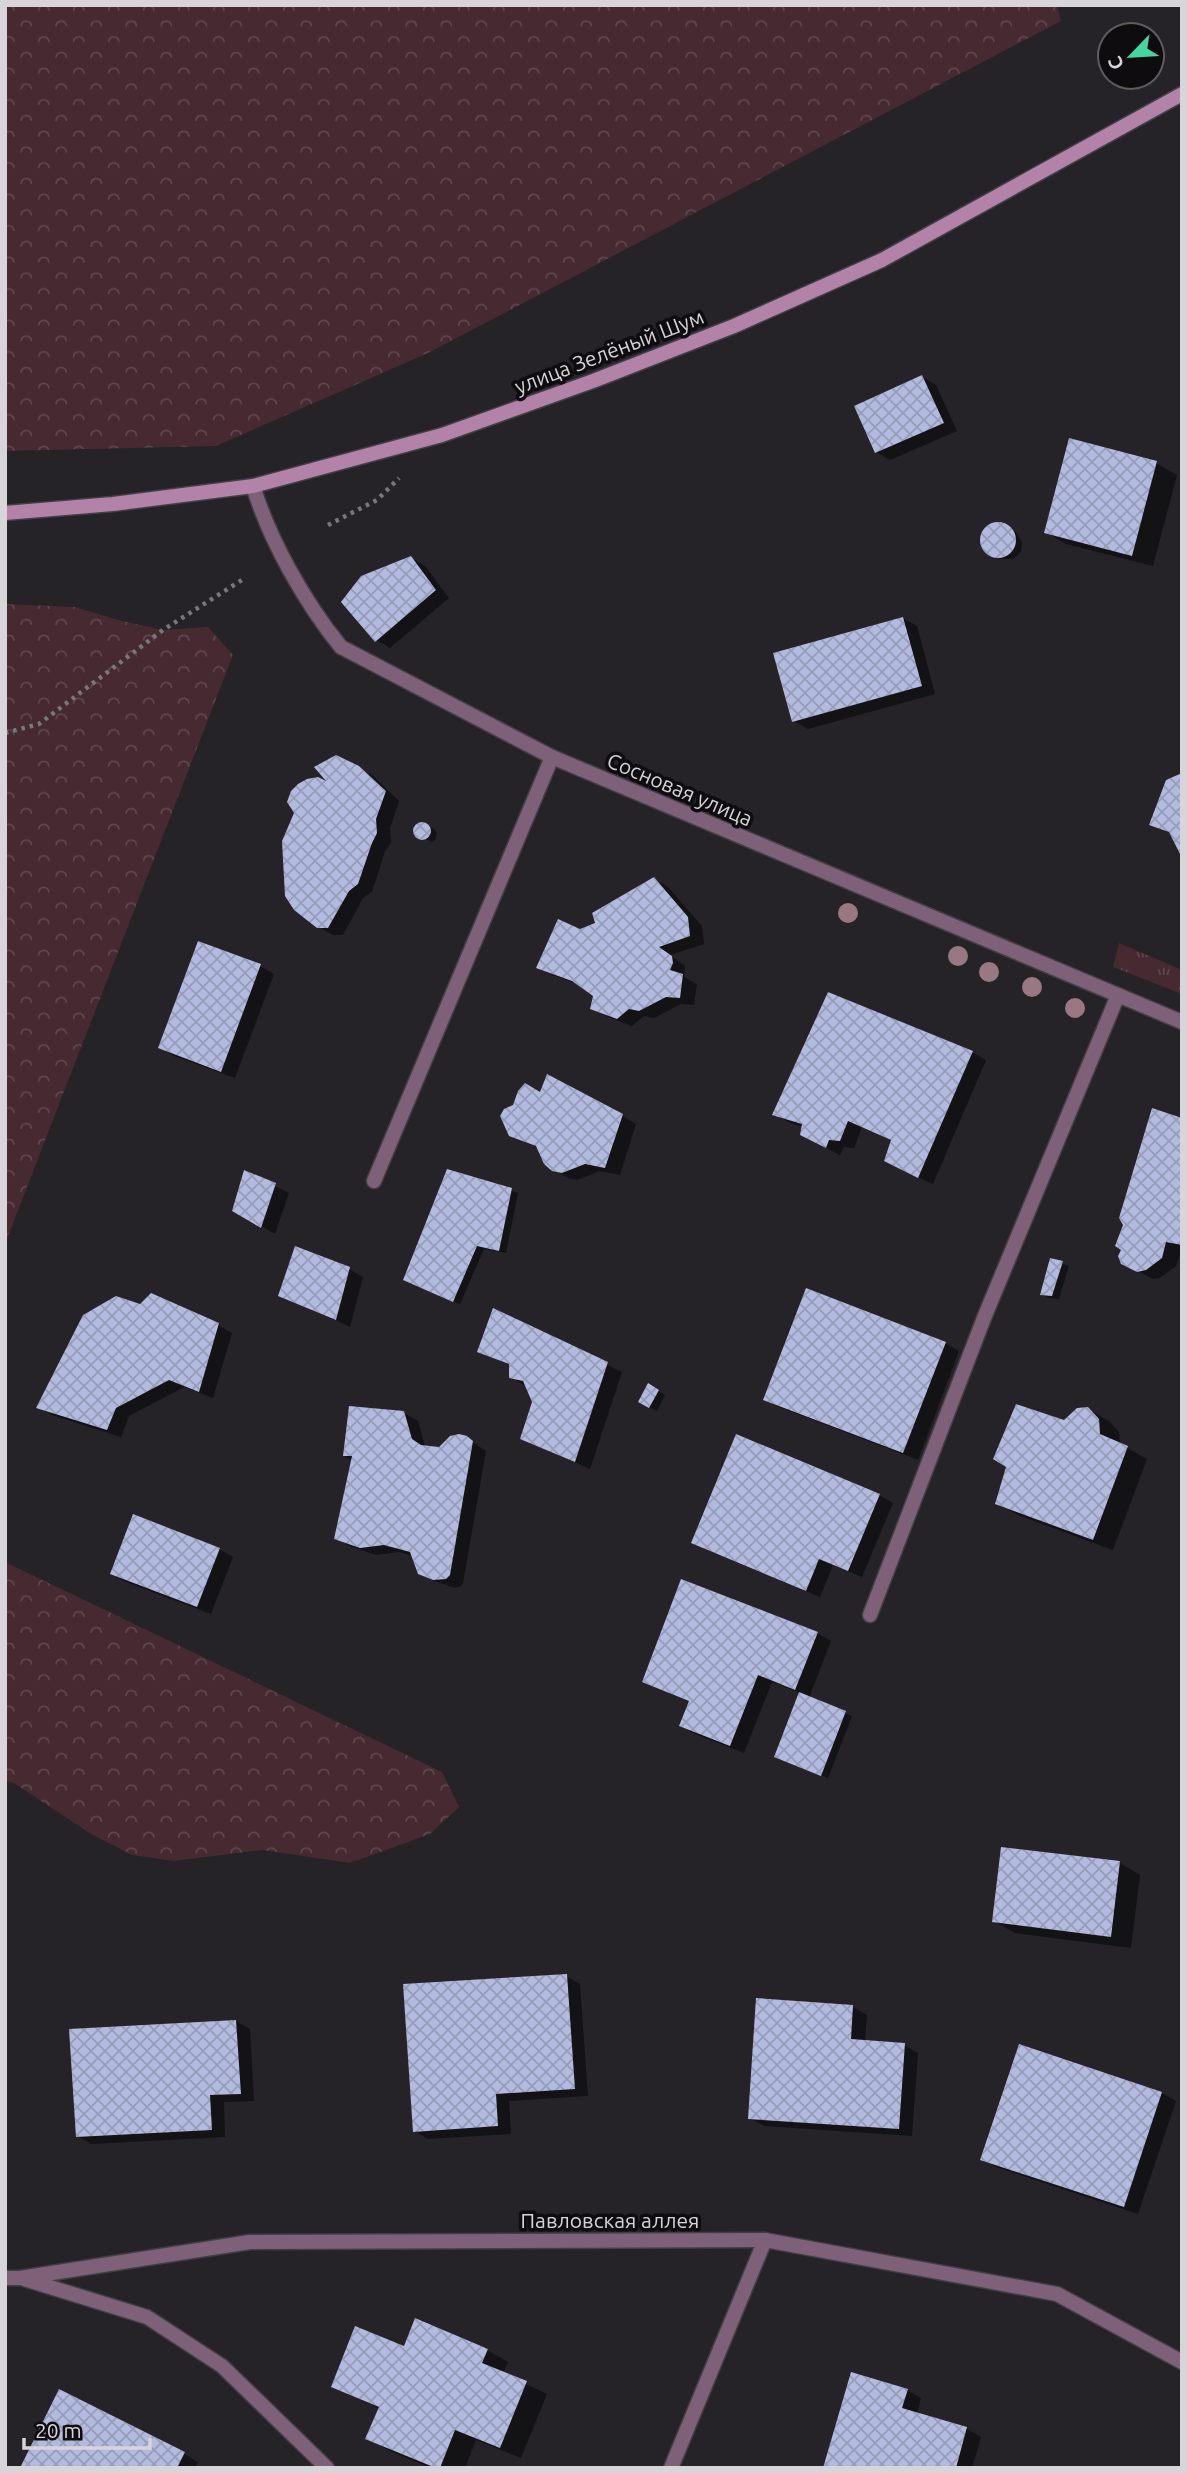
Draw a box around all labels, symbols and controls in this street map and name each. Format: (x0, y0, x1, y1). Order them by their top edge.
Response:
north arrow (1096, 21, 1166, 91)
text: С (1103, 53, 1128, 73)
street label: улица Зелёный Шум (511, 304, 707, 398)
street label: Сосновая улица (604, 748, 756, 830)
street label: Павловская аллея (521, 2208, 699, 2232)
scale bar (24, 2406, 150, 2450)
text: 20 m (35, 2418, 82, 2442)

